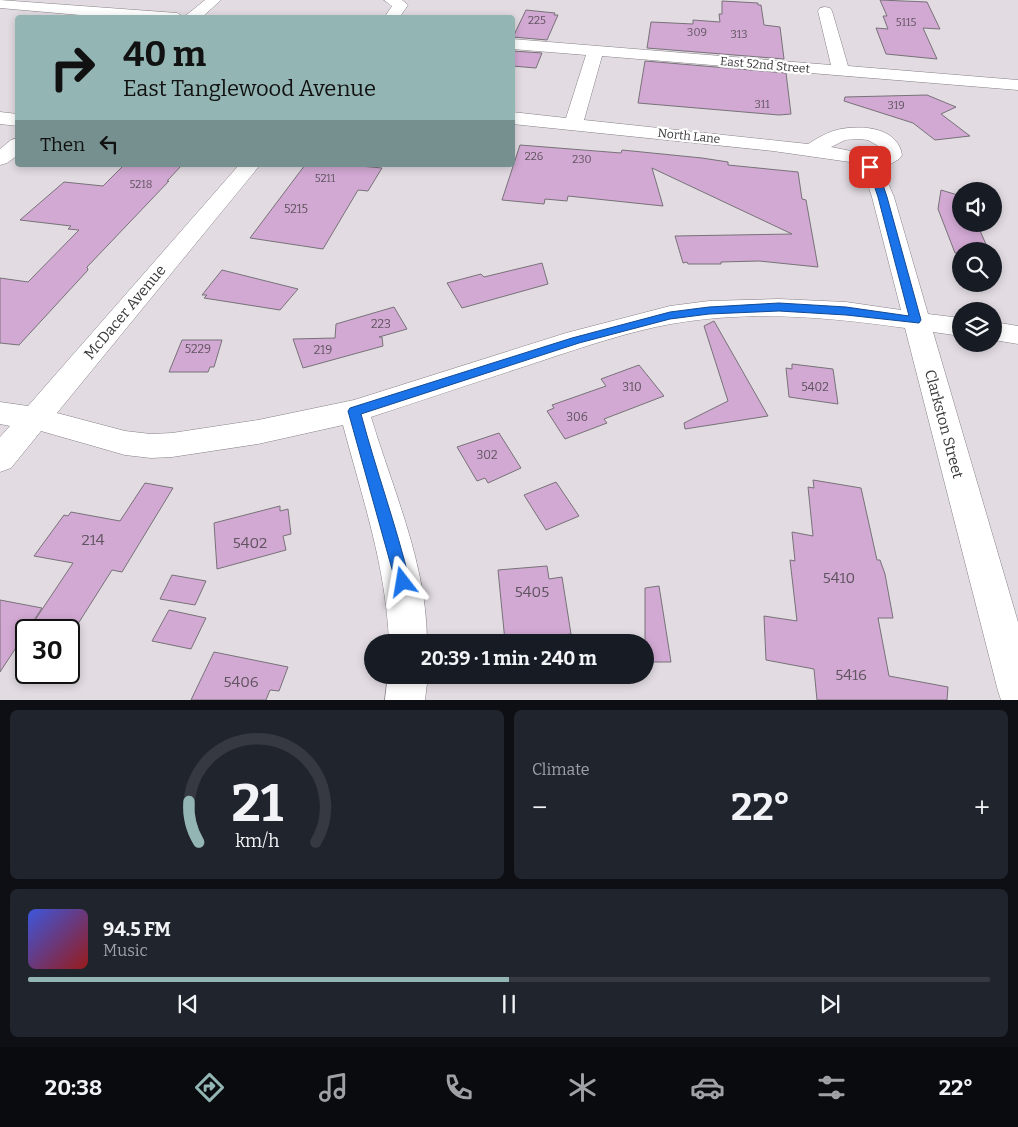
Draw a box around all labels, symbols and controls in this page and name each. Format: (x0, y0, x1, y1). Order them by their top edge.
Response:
house number: 225 (528, 14, 546, 27)
house number: 5115 (896, 16, 916, 29)
house number: 309 (687, 26, 707, 39)
house number: 313 (730, 28, 748, 41)
text: 40 m (123, 33, 206, 75)
icon: right (40, 35, 105, 100)
street label: East 52nd Street (720, 54, 811, 76)
text: East Tanglewood Avenue (123, 75, 376, 102)
house number: 311 (754, 98, 770, 111)
house number: 319 (887, 99, 905, 112)
street label: North Lane (657, 126, 721, 146)
icon: left (95, 130, 123, 158)
text: Then (40, 133, 85, 156)
pin (849, 146, 891, 188)
house number: 226 (525, 150, 543, 163)
house number: 230 (572, 153, 592, 166)
icon: arrive (856, 153, 884, 181)
house number: 5211 (315, 172, 336, 185)
house number: 5218 (130, 178, 152, 191)
map controls (952, 182, 1002, 352)
button: sound (952, 182, 1002, 232)
house number: 5215 (284, 202, 308, 216)
button: search (952, 242, 1002, 292)
street label: McDacer Avenue (80, 261, 170, 363)
button: layers (952, 302, 1002, 352)
house number: 223 (371, 317, 391, 331)
house number: 5229 (185, 342, 211, 356)
house number: 219 (314, 343, 332, 357)
street label: Clarkston Street (921, 368, 967, 481)
house number: 310 (622, 380, 642, 394)
house number: 5402 (801, 380, 829, 394)
house number: 306 (566, 410, 588, 424)
house number: 302 (476, 448, 498, 462)
house number: 214 (81, 531, 105, 549)
house number: 5402 (233, 534, 267, 552)
position arrow (376, 555, 428, 607)
house number: 5410 (823, 569, 855, 587)
house number: 5405 (515, 583, 549, 601)
speed limit sign: 30 (15, 619, 80, 684)
text: 20:39 · 1 min · 240 m (421, 647, 597, 670)
house number: 5416 (835, 666, 867, 684)
house number: 5406 (223, 673, 259, 691)
text: Climate (532, 760, 590, 779)
text: 21 (231, 772, 283, 835)
text: 22° (731, 784, 790, 830)
text: − (532, 791, 547, 824)
text: + (974, 791, 990, 824)
text: km/h (235, 830, 279, 852)
text: 94.5 FM (103, 918, 171, 941)
text: Music (103, 941, 148, 960)
icon: previous (174, 990, 202, 1018)
icon: pause (495, 990, 523, 1018)
icon: next (816, 990, 844, 1018)
icon: directions (192, 1070, 227, 1105)
icon: music (316, 1070, 351, 1105)
icon: phone (441, 1070, 476, 1105)
icon: climate (565, 1070, 600, 1105)
icon: car (690, 1070, 725, 1105)
icon: filters (814, 1070, 849, 1105)
text: 20:38 (45, 1074, 102, 1101)
text: 22° (939, 1074, 973, 1101)

